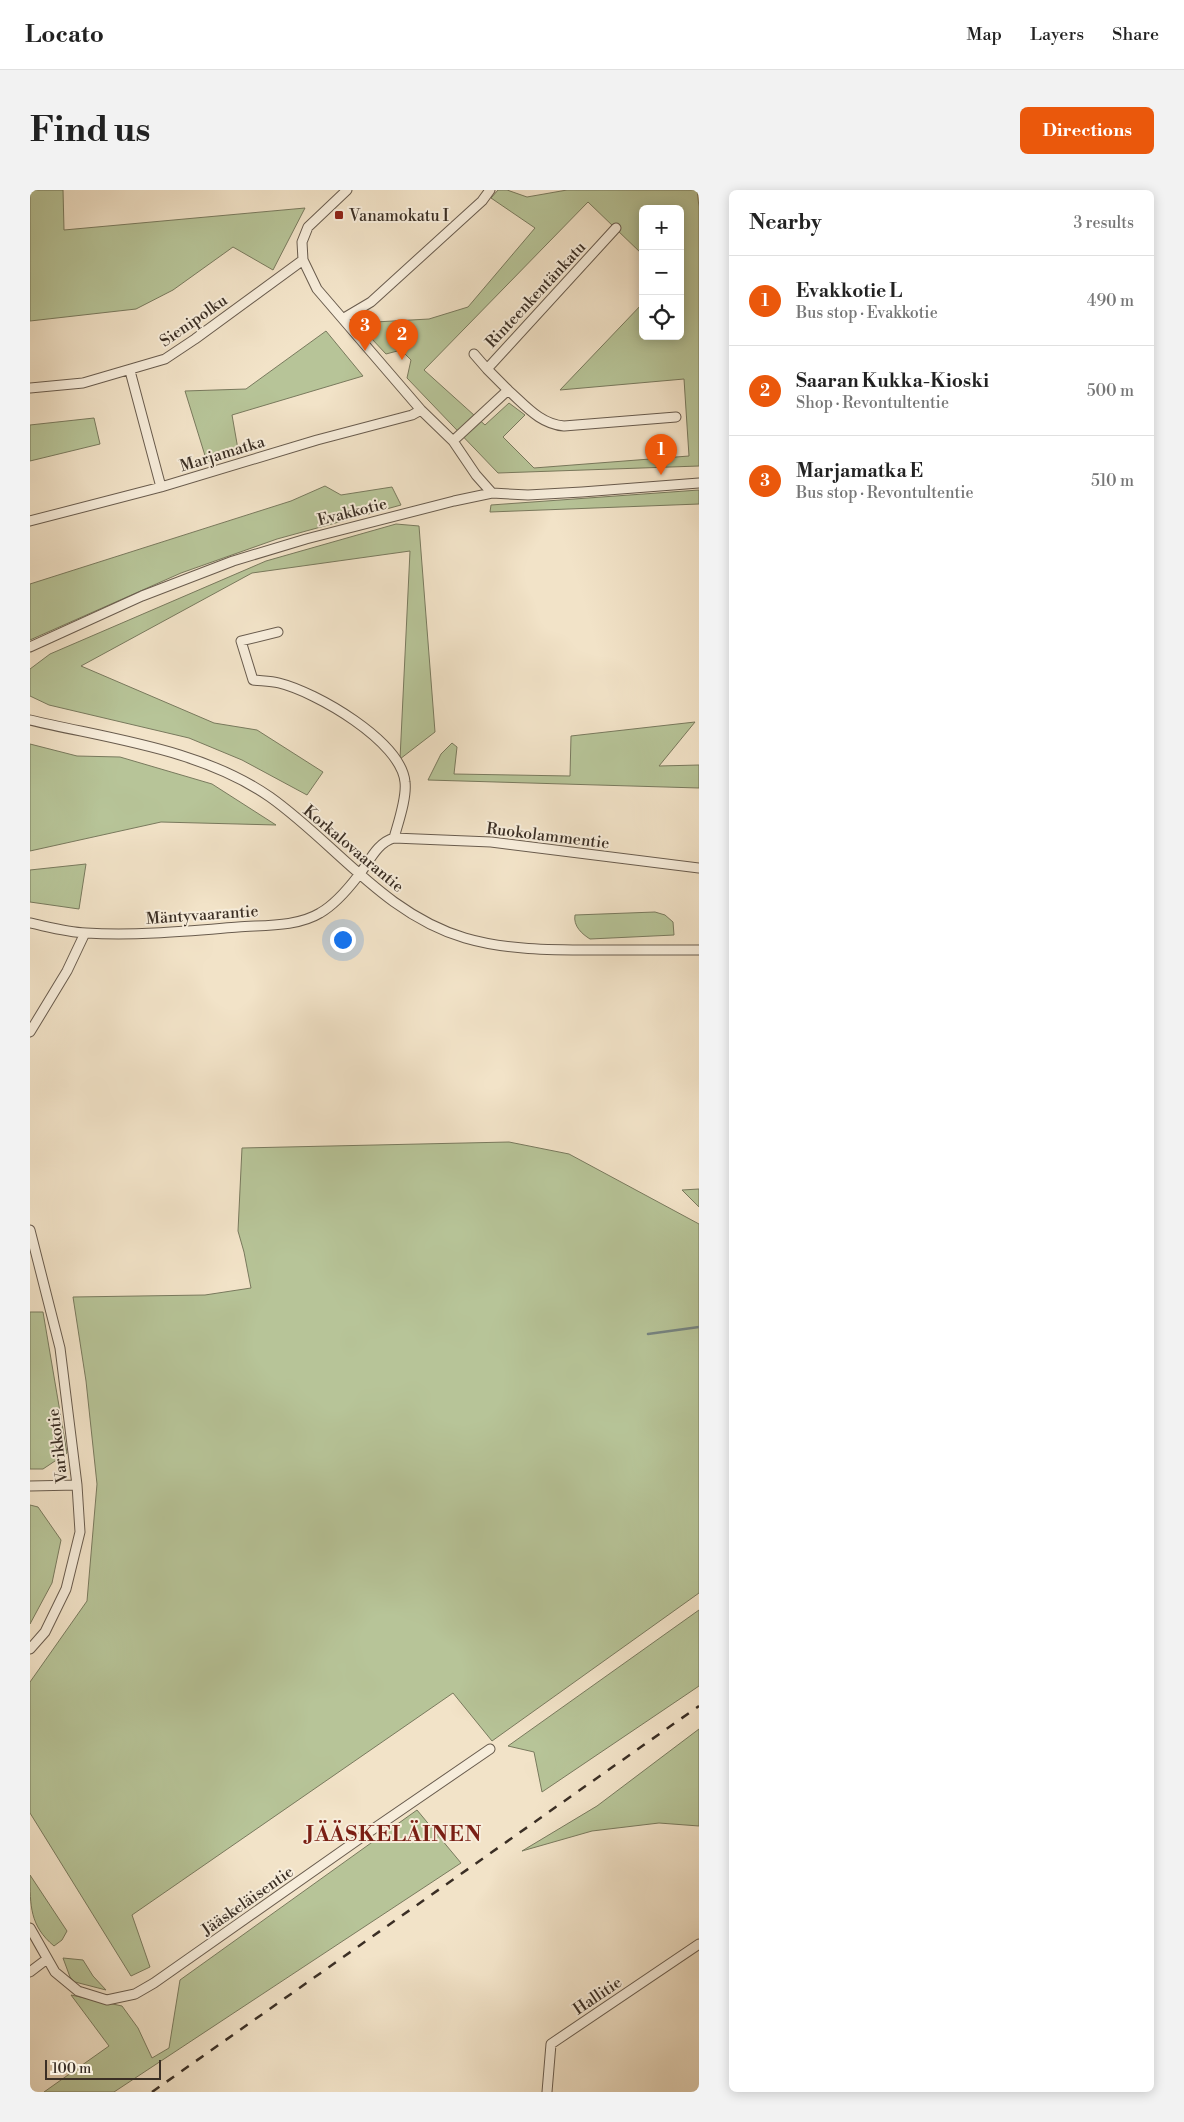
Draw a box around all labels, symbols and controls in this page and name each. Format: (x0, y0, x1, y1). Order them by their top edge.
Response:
text: Locato (25, 20, 104, 50)
text: Map (967, 23, 1002, 46)
text: Layers (1030, 23, 1084, 46)
text: Share (1112, 23, 1159, 46)
button: Directions (1020, 107, 1154, 154)
text: Find us (30, 109, 150, 152)
map controls (639, 205, 684, 340)
button: + (639, 205, 684, 250)
place label: Vanamokatu I (348, 206, 449, 226)
marker: Vanamokatu I (333, 209, 345, 221)
text: Nearby (749, 210, 822, 236)
text: 3 results (1073, 213, 1134, 233)
street label: Rinteenkentänkatu (481, 237, 590, 352)
button: − (639, 250, 684, 295)
text: Evakkotie L (796, 279, 902, 303)
street label: Sienipolku (156, 290, 231, 351)
text: 1 (761, 291, 769, 311)
text: 490 m (1087, 291, 1134, 311)
button: locate (639, 295, 684, 340)
text: Bus stop · Evakkotie (796, 303, 938, 323)
pin: 3 (349, 310, 381, 351)
pin: 2 (386, 319, 418, 360)
text: Saaran Kukka-Kioski (796, 369, 989, 393)
text: 2 (760, 381, 770, 401)
text: 500 m (1087, 381, 1134, 401)
text: Shop · Revontultentie (796, 393, 949, 413)
street label: Marjamatka (177, 431, 268, 476)
pin: 1 (645, 434, 677, 475)
text: Marjamatka E (796, 459, 923, 483)
text: 3 (760, 471, 770, 491)
text: 510 m (1091, 471, 1134, 491)
text: Bus stop · Revontultentie (796, 483, 974, 503)
street label: Evakkotie (315, 494, 389, 530)
street label: Korkalovaarantie (299, 801, 408, 897)
street label: Ruokolammentie (485, 819, 611, 853)
street label: Mäntyvaarantie (145, 901, 259, 929)
your location (330, 927, 356, 953)
street label: Varikkotie (43, 1407, 73, 1485)
district label: JÄÄSKELÄINEN (303, 1819, 482, 1848)
street label: Jääskeläisentie (197, 1862, 298, 1941)
street label: Hallitie (569, 1972, 626, 2019)
scale bar (45, 2057, 161, 2080)
text: 100 m (52, 2060, 91, 2078)

